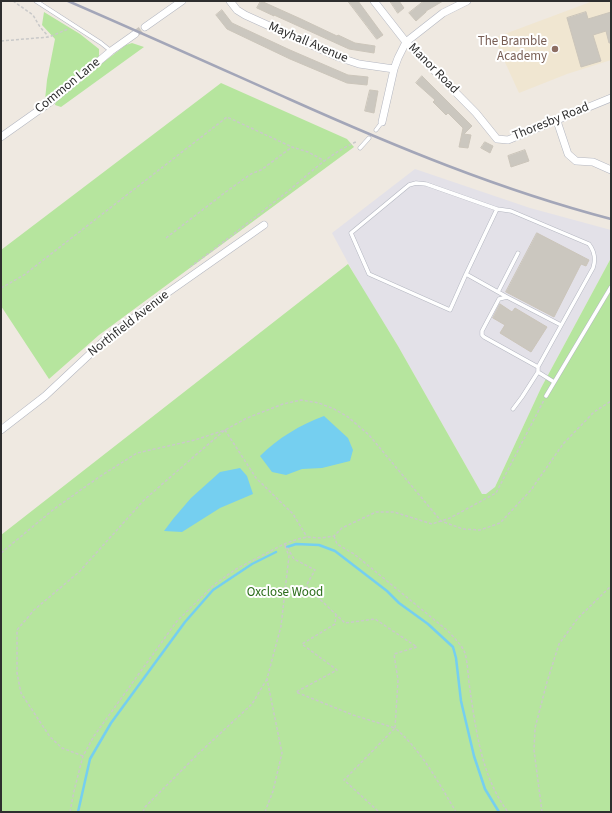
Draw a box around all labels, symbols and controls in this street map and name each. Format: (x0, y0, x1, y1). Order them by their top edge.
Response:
street label: Mayhall Avenue (266, 19, 350, 67)
place label: The Bramble Academy (478, 34, 547, 65)
street label: Manor Road (404, 40, 462, 98)
marker: The Bramble Academy (550, 44, 560, 54)
street label: Common Lane (32, 55, 104, 117)
street label: Thoresby Road (510, 100, 592, 144)
street label: Northfield Avenue (86, 288, 172, 360)
park label: Oxclose Wood (247, 585, 323, 601)

